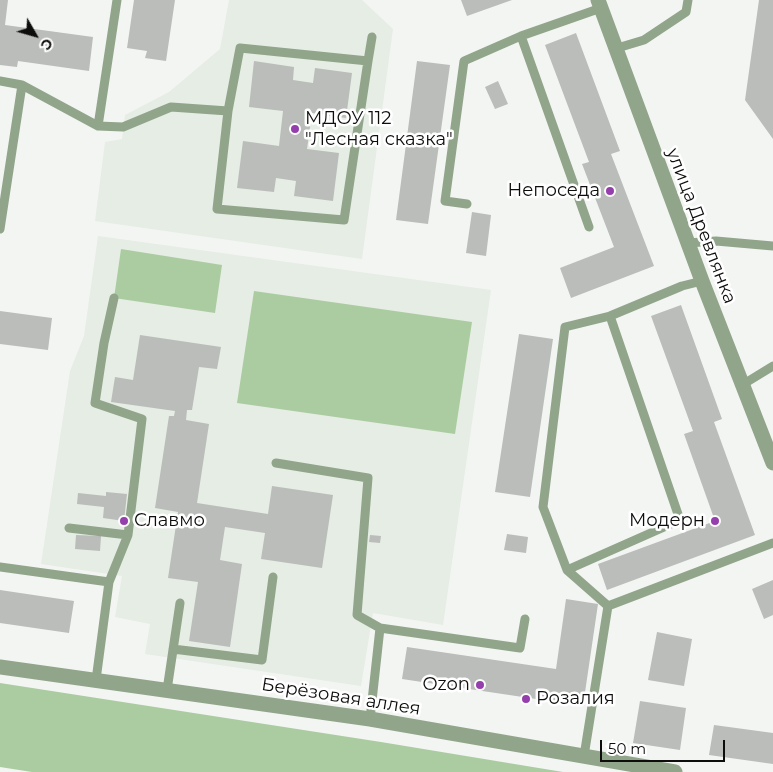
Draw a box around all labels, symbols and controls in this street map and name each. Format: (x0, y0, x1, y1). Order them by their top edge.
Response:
north arrow (10, 10, 60, 60)
text: С (37, 35, 57, 54)
place label: МДОУ 112 "Лесная сказка" (305, 108, 453, 150)
marker: МДОУ 112 "Лесная сказка" (289, 123, 301, 135)
street label: улица Древлянка (661, 145, 741, 307)
place label: Непоседа (507, 180, 600, 202)
marker: Непоседа (604, 185, 616, 197)
place label: Славмо (134, 510, 205, 532)
place label: Модерн (629, 510, 705, 532)
marker: Славмо (118, 515, 130, 527)
marker: Модерн (709, 515, 721, 527)
street label: Берёзовая аллея (260, 674, 422, 720)
place label: Ozon (422, 674, 470, 696)
marker: Ozon (474, 679, 486, 691)
place label: Розалия (536, 688, 615, 710)
marker: Розалия (520, 693, 532, 705)
scale bar (603, 730, 728, 762)
text: 50 m (608, 739, 646, 758)

